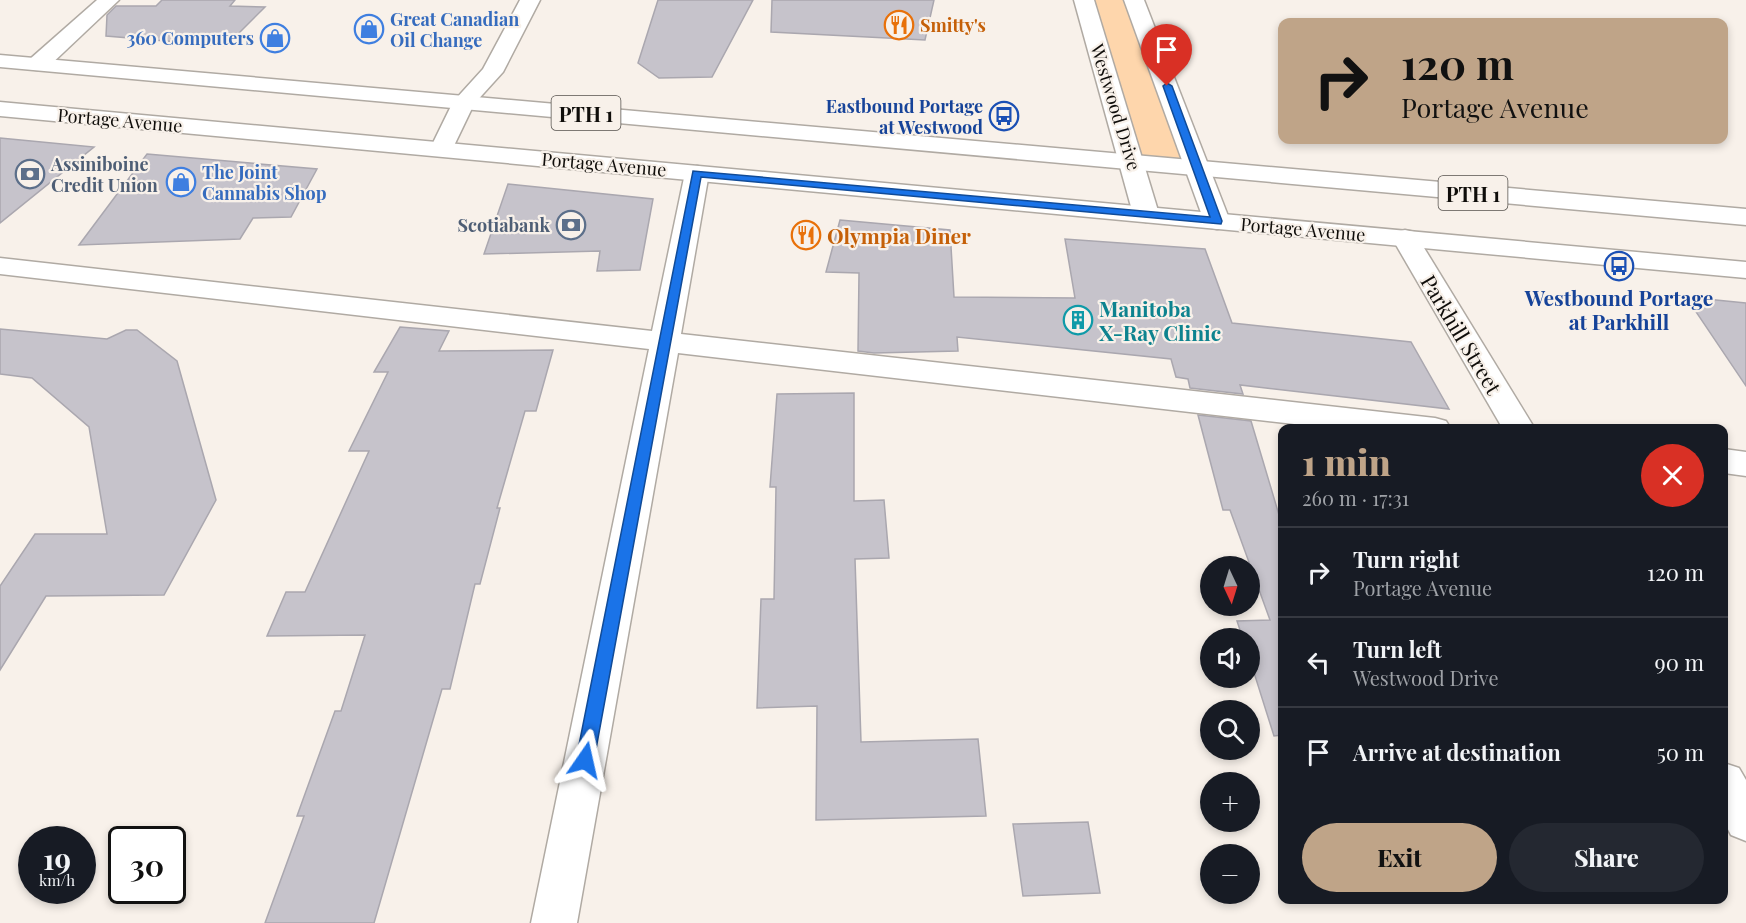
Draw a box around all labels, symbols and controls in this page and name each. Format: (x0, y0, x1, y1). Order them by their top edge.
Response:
place label: Great Canadian Oil Change (390, 7, 519, 52)
restaurant icon: Smitty's (883, 9, 915, 41)
shop icon: Great Canadian Oil Change (353, 13, 385, 45)
place label: Smitty's (920, 13, 986, 37)
shop icon: 360 Computers (259, 22, 291, 54)
pin (1141, 24, 1192, 86)
place label: 360 Computers (126, 26, 254, 50)
icon: arrive (1150, 33, 1183, 66)
text: 120 m (1401, 35, 1514, 91)
street label: Westwood Drive (1085, 40, 1147, 173)
icon: right (1302, 42, 1380, 120)
text: Portage Avenue (1401, 89, 1589, 125)
place label: Eastbound Portage at Westwood (826, 94, 983, 139)
road number: PTH 1 (552, 96, 620, 130)
bus stop icon: Eastbound Portage at Westwood (988, 100, 1020, 132)
street label: Portage Avenue (57, 103, 183, 137)
street label: Portage Avenue (541, 147, 667, 181)
place label: Assiniboine Credit Union (50, 152, 158, 197)
bank icon: Assiniboine Credit Union (14, 158, 46, 190)
place label: The Joint Cannabis Shop (202, 160, 327, 205)
shop icon: The Joint Cannabis Shop (165, 166, 197, 198)
road number: PTH 1 (1438, 176, 1508, 210)
bank icon: Scotiabank (555, 209, 587, 241)
street label: Portage Avenue (1240, 212, 1366, 246)
place label: Scotiabank (458, 213, 550, 237)
restaurant icon: Olympia Diner (790, 219, 822, 251)
place label: Olympia Diner (827, 221, 971, 249)
bus stop icon: Westbound Portage at Parkhill (1603, 250, 1635, 282)
street label: Parkhill Street (1415, 269, 1509, 399)
place label: Westbound Portage at Parkhill (1524, 283, 1713, 335)
place label: Manitoba X-Ray Clinic (1099, 294, 1221, 346)
building icon: Manitoba X-Ray Clinic (1062, 304, 1094, 336)
text: 1 min (1302, 437, 1391, 485)
button: close (1641, 444, 1704, 507)
text: 260 m · 17:31 (1302, 484, 1409, 511)
text: Turn right (1353, 544, 1459, 574)
north arrow (1200, 556, 1260, 616)
map controls (1200, 556, 1260, 904)
icon: right (1302, 556, 1335, 589)
text: 120 m (1647, 557, 1704, 587)
text: Portage Avenue (1353, 574, 1492, 601)
button: sound (1200, 628, 1260, 688)
text: Turn left (1353, 634, 1442, 664)
icon: left (1302, 646, 1335, 679)
text: 90 m (1655, 647, 1704, 677)
text: Westwood Drive (1353, 664, 1499, 691)
button: search (1200, 700, 1260, 760)
position arrow (553, 728, 617, 792)
icon: arrive (1302, 736, 1335, 769)
text: Arrive at destination (1353, 737, 1561, 767)
text: 50 m (1657, 737, 1704, 767)
button: + (1200, 772, 1260, 832)
button: Exit (1302, 823, 1497, 892)
button: Share (1509, 823, 1704, 892)
speed limit sign: 30 (108, 826, 186, 904)
text: 19 (43, 838, 71, 878)
button: − (1200, 844, 1260, 904)
text: km/h (39, 870, 75, 890)

